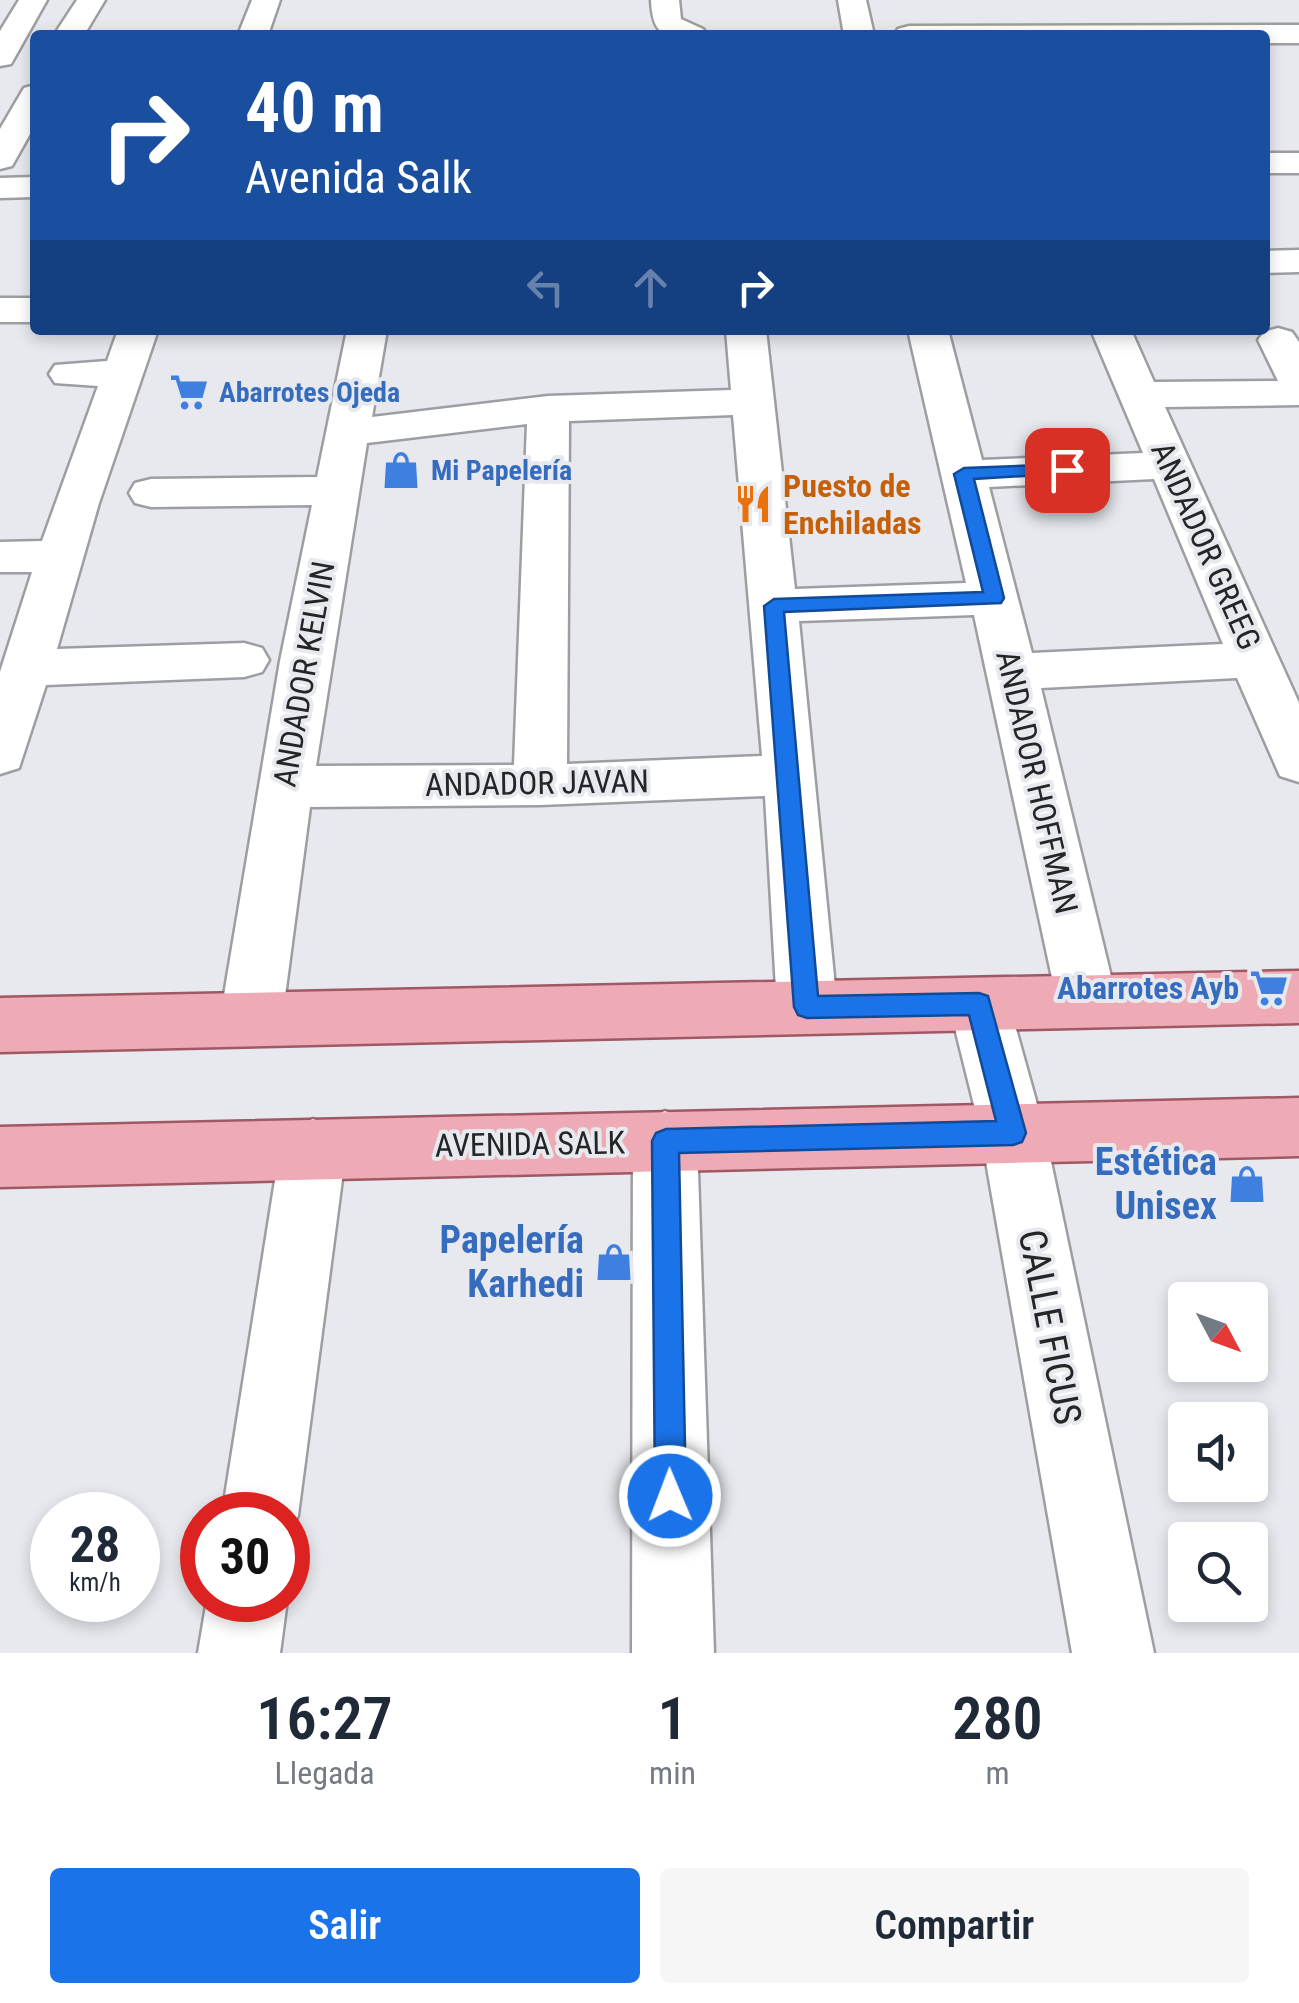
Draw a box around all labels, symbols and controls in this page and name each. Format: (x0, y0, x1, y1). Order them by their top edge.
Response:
text: 40 m (245, 67, 384, 149)
icon: right (80, 70, 210, 200)
text: Avenida Salk (245, 151, 472, 204)
icon: left (518, 260, 573, 315)
icon: ahead (623, 260, 678, 315)
icon: right (728, 260, 783, 315)
supermarket icon: Abarrotes Ojeda (168, 371, 210, 413)
place label: Abarrotes Ojeda (219, 376, 400, 409)
pin (1025, 428, 1110, 513)
street label: ANDADOR GREEG (1143, 436, 1269, 656)
icon: arrive (1040, 443, 1095, 498)
shop icon: Mi Papelería (380, 449, 422, 491)
place label: Mi Papelería (431, 454, 572, 487)
place label: Puesto de Enchiladas (783, 467, 922, 542)
restaurant icon: Puesto de Enchiladas (732, 483, 774, 525)
street label: ANDADOR KELVIN (265, 558, 343, 790)
street label: ANDADOR HOFFMAN (988, 647, 1086, 917)
street label: ANDADOR JAVAN (425, 762, 649, 804)
supermarket icon: Abarrotes Ayb (1248, 967, 1290, 1009)
place label: Abarrotes Ayb (1057, 969, 1239, 1007)
street label: AVENIDA SALK (435, 1123, 626, 1165)
place label: Estética Unisex (1095, 1140, 1217, 1228)
shop icon: Estética Unisex (1226, 1163, 1268, 1205)
place label: Papelería Karhedi (440, 1218, 584, 1306)
street label: CALLE FICUS (1010, 1226, 1090, 1428)
shop icon: Papelería Karhedi (593, 1241, 635, 1283)
north arrow (1168, 1282, 1268, 1382)
map controls (1168, 1282, 1268, 1622)
button: sound (1168, 1402, 1268, 1502)
position arrow (618, 1444, 722, 1548)
speed limit sign: 30 (180, 1492, 310, 1622)
text: 28 (70, 1516, 120, 1574)
button: search (1168, 1522, 1268, 1622)
text: km/h (69, 1568, 121, 1597)
text: 16:27 (256, 1683, 393, 1754)
text: 1 (657, 1683, 688, 1754)
text: 280 (952, 1683, 1043, 1754)
text: Llegada (275, 1754, 374, 1792)
text: min (649, 1754, 696, 1792)
text: m (985, 1754, 1010, 1792)
button: Salir (50, 1868, 640, 1983)
button: Compartir (660, 1868, 1249, 1983)

